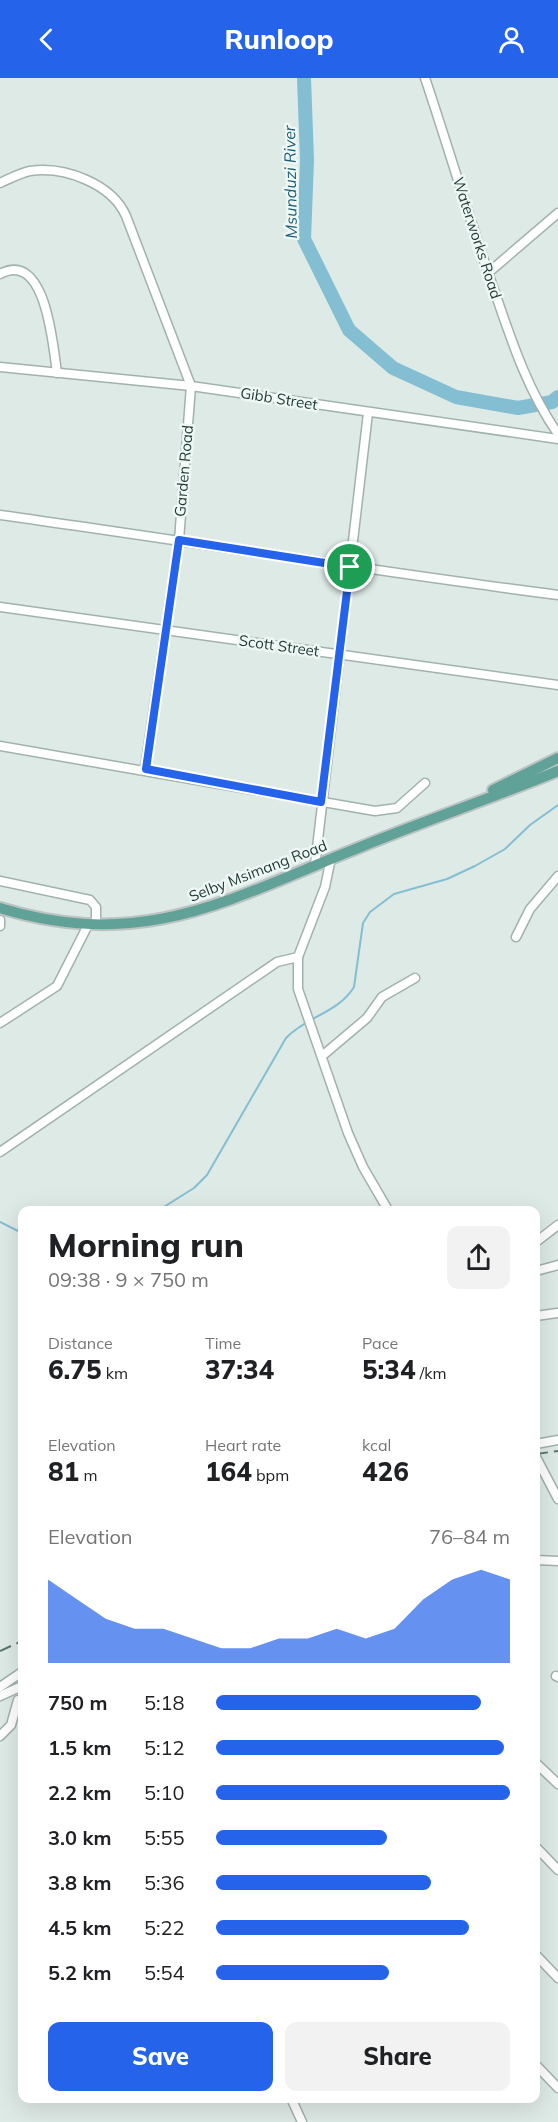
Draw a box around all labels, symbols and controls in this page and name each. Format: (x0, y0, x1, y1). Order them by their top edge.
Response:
text: Runloop (224, 22, 334, 56)
icon: back (30, 23, 63, 56)
icon: person (495, 23, 528, 56)
water label: Msunduzi River (279, 124, 301, 239)
street label: Waterworks Road (449, 175, 506, 301)
street label: Gibb Street (239, 383, 319, 414)
street label: Garden Road (170, 424, 197, 518)
pin (324, 541, 375, 592)
icon: arrive (333, 550, 366, 583)
street label: Scott Street (238, 630, 320, 661)
street label: Selby Msimang Road (186, 835, 330, 906)
text: Morning run (48, 1224, 244, 1265)
button: share (447, 1226, 510, 1289)
text: 09:38 · 9 × 750 m (48, 1267, 209, 1292)
text: Distance (48, 1333, 113, 1353)
text: Time (205, 1333, 241, 1353)
text: Pace (362, 1333, 398, 1353)
text: 6.75 (48, 1353, 102, 1386)
text: 37:34 (205, 1353, 274, 1386)
text: 5:34 (362, 1353, 416, 1386)
text: km (102, 1363, 128, 1383)
text: /km (416, 1363, 447, 1383)
text: Elevation (48, 1435, 116, 1455)
text: Heart rate (205, 1435, 281, 1455)
text: kcal (362, 1435, 391, 1455)
text: 81 (48, 1455, 79, 1488)
text: 164 (205, 1455, 252, 1488)
text: 426 (362, 1455, 409, 1488)
text: m (79, 1465, 97, 1485)
text: bpm (252, 1465, 289, 1485)
text: Elevation (48, 1524, 133, 1549)
text: 76–84 m (429, 1524, 510, 1549)
text: 750 m (48, 1690, 107, 1715)
text: 5:18 (144, 1690, 185, 1715)
text: 1.5 km (48, 1735, 111, 1760)
text: 5:12 (144, 1735, 185, 1760)
text: 2.2 km (48, 1780, 111, 1805)
text: 5:10 (144, 1780, 185, 1805)
text: 3.0 km (48, 1825, 111, 1850)
text: 5:55 (144, 1825, 185, 1850)
text: 3.8 km (48, 1870, 111, 1895)
text: 5:36 (144, 1870, 185, 1895)
text: 4.5 km (48, 1915, 111, 1940)
text: 5:22 (144, 1915, 185, 1940)
text: 5.2 km (48, 1960, 111, 1985)
text: 5:54 (144, 1960, 185, 1985)
button: Save (48, 2022, 273, 2091)
button: Share (285, 2022, 510, 2091)

